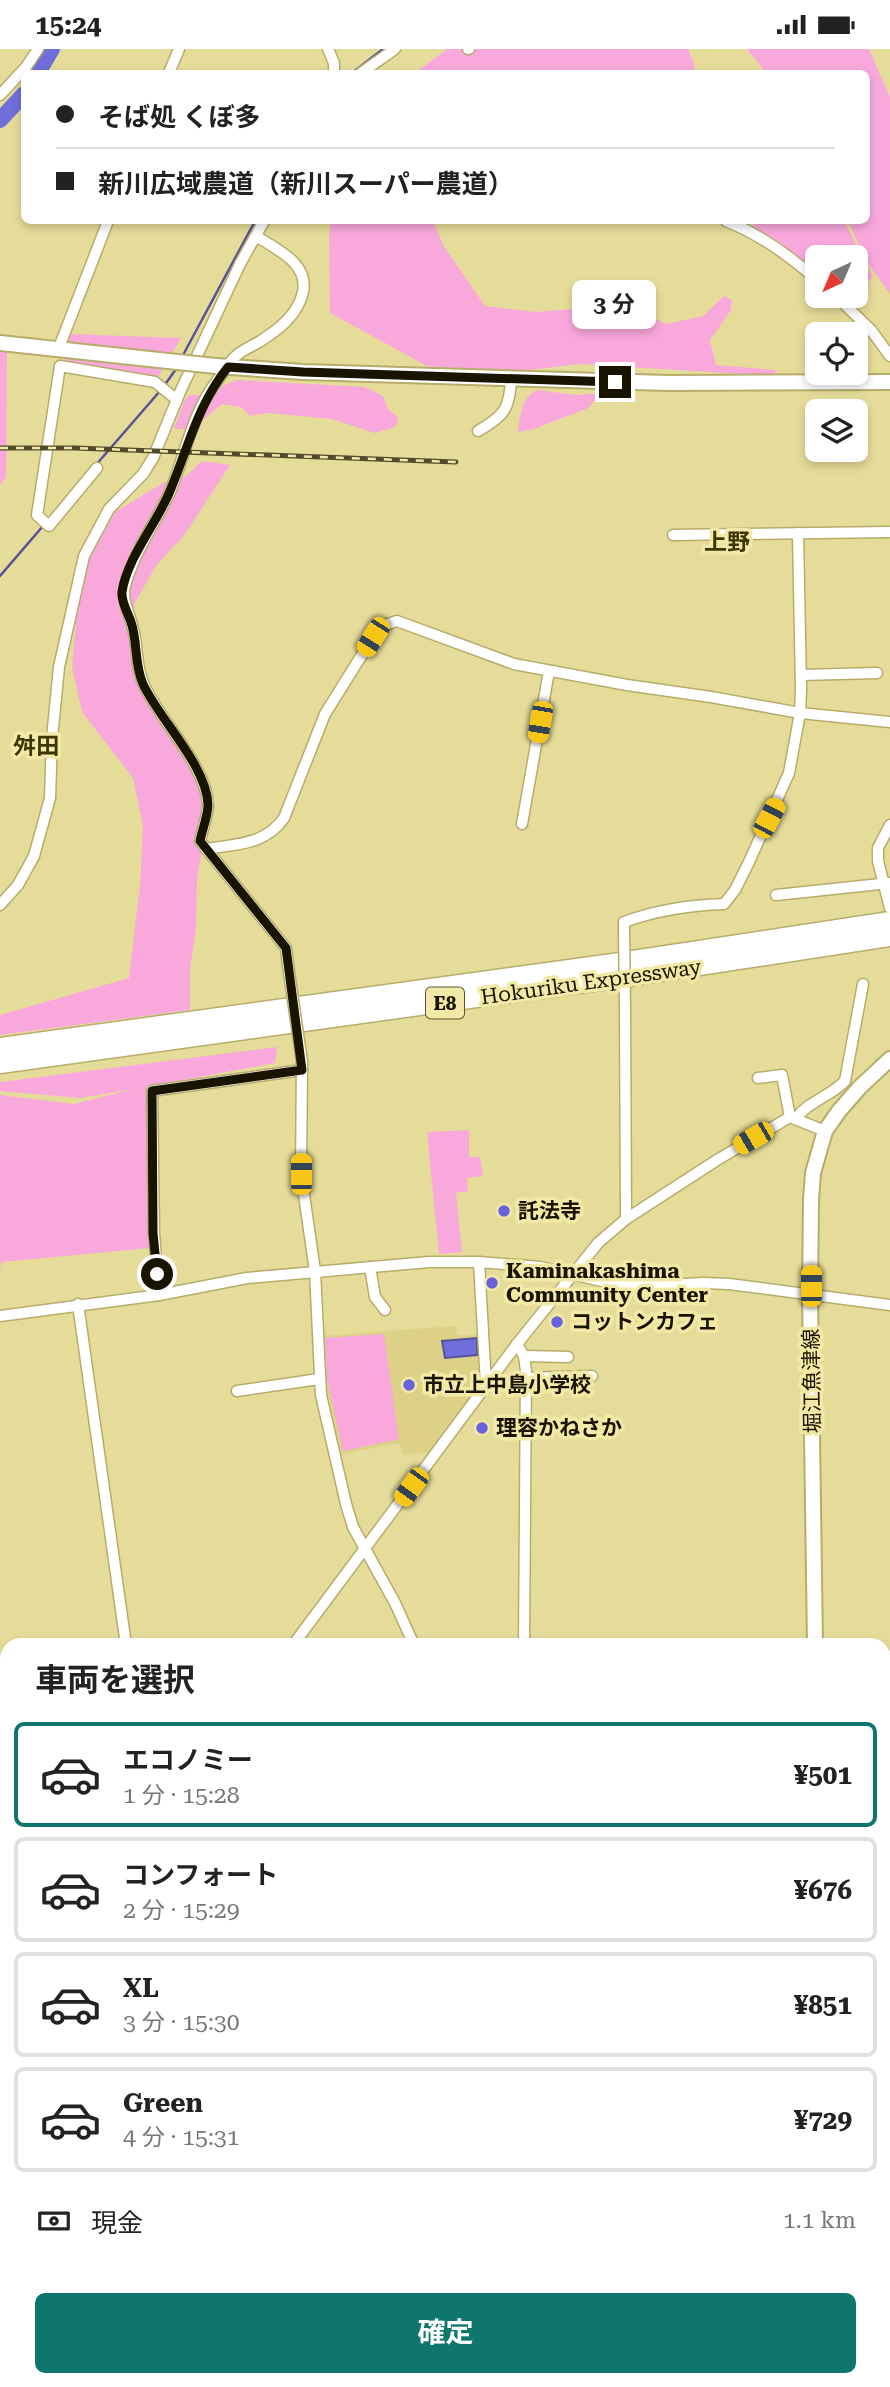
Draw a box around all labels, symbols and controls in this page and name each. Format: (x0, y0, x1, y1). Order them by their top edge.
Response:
text: 15:24 (35, 10, 101, 40)
text: そば処 くぼ多 (98, 102, 261, 132)
text: 新川広域農道（新川スーパー農道） (98, 169, 514, 199)
north arrow (805, 245, 868, 308)
map controls (805, 245, 868, 462)
callout: 3 分 (573, 281, 657, 329)
text: 3 分 (593, 291, 635, 318)
button: locate (805, 322, 868, 385)
route end (599, 366, 631, 398)
button: layers (805, 399, 868, 462)
district label: 上野 (704, 529, 750, 556)
car (353, 614, 394, 660)
car (527, 699, 554, 745)
district label: 舛田 (13, 733, 59, 760)
car (750, 795, 789, 841)
street label: Hokuriku Expressway (479, 955, 703, 1009)
road number: E8 (426, 987, 464, 1019)
car (730, 1118, 777, 1158)
car (291, 1153, 312, 1195)
place label: 託法寺 (518, 1199, 581, 1223)
marker: 託法寺 (496, 1203, 512, 1219)
route start (141, 1258, 173, 1290)
place label: Kaminakashima Community Center (506, 1259, 709, 1307)
car (801, 1265, 822, 1307)
marker: Kaminakashima Community Center (484, 1275, 500, 1291)
place label: コットンカフェ (571, 1310, 718, 1334)
marker: コットンカフェ (549, 1314, 565, 1330)
street label: 堀江魚津線 (799, 1328, 825, 1434)
place label: 市立上中島小学校 (423, 1373, 591, 1397)
marker: 市立上中島小学校 (401, 1377, 417, 1393)
place label: 理容かねさか (496, 1416, 622, 1440)
marker: 理容かねさか (474, 1420, 490, 1436)
car (391, 1464, 432, 1510)
text: 車両を選択 (35, 1661, 195, 1699)
icon: car (39, 1743, 102, 1806)
text: エコノミー (123, 1745, 253, 1775)
text: ¥501 (794, 1760, 852, 1790)
text: 1 分 · 15:28 (123, 1782, 240, 1809)
icon: car (39, 1858, 102, 1921)
text: コンフォート (123, 1860, 278, 1890)
text: ¥676 (794, 1875, 852, 1905)
text: 2 分 · 15:29 (123, 1897, 240, 1924)
icon: car (39, 1973, 102, 2036)
text: XL (123, 1973, 159, 2003)
text: ¥851 (794, 1990, 852, 2020)
text: 3 分 · 15:30 (123, 2009, 240, 2036)
icon: car (39, 2088, 102, 2151)
text: Green (123, 2088, 203, 2118)
text: ¥729 (794, 2105, 852, 2135)
text: 4 分 · 15:31 (123, 2124, 240, 2151)
icon: cash (35, 2202, 73, 2240)
text: 1.1 km (783, 2207, 856, 2234)
text: 現金 (91, 2208, 143, 2238)
button: 確定 (35, 2293, 856, 2373)

